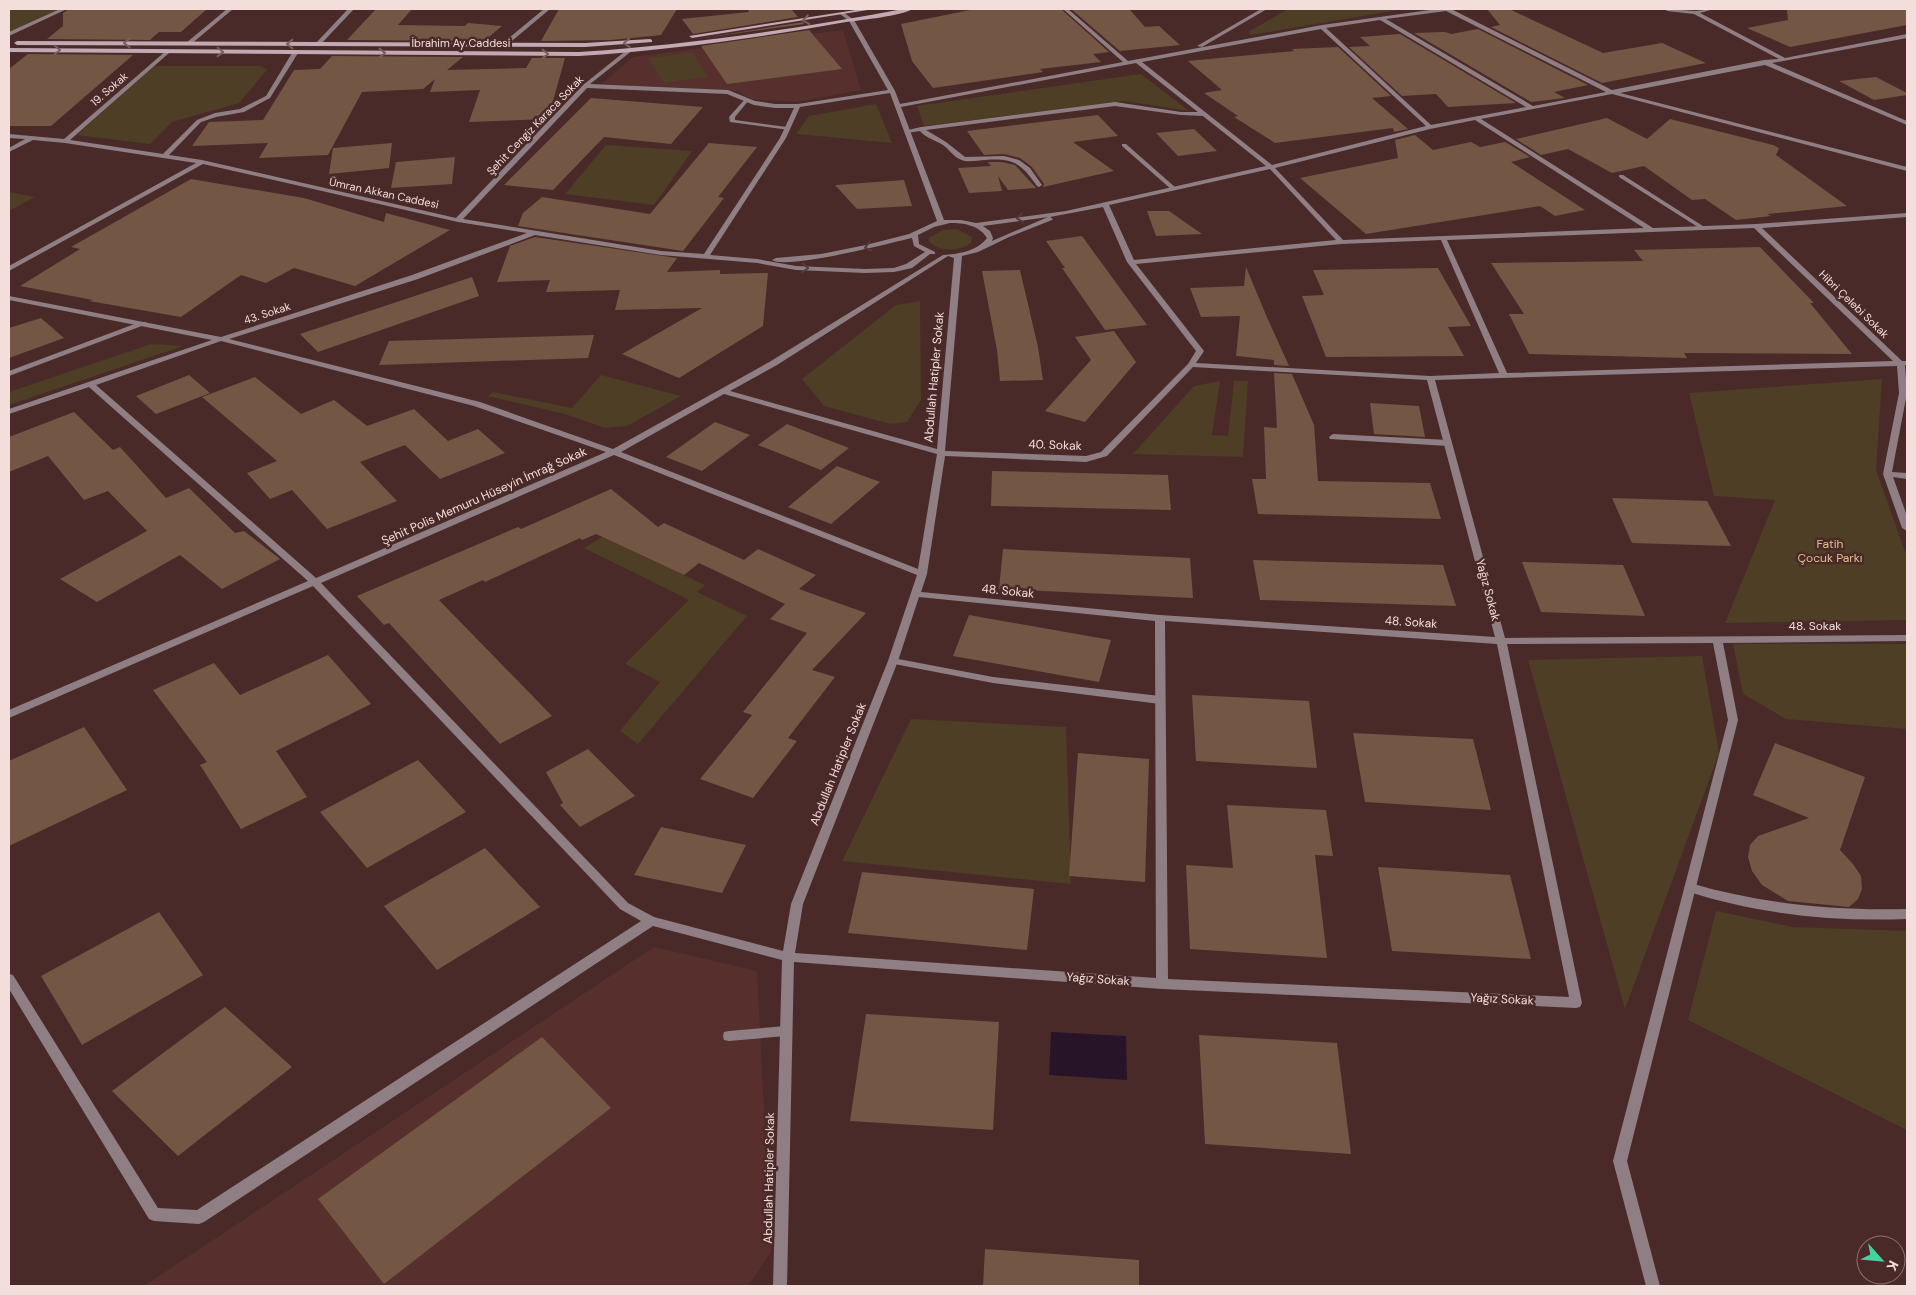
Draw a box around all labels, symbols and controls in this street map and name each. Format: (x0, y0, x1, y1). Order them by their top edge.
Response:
one-way arrow (802, 15, 810, 25)
street label: İbrahim Ay Caddesi (412, 36, 510, 50)
one-way arrow (623, 37, 631, 48)
one-way arrow (123, 38, 131, 48)
one-way arrow (286, 39, 294, 49)
one-way arrow (54, 45, 62, 55)
one-way arrow (216, 47, 224, 57)
one-way arrow (379, 48, 387, 58)
one-way arrow (542, 49, 549, 59)
street label: 19. Sokak (87, 69, 131, 109)
street label: Şehit Cengiz Karaca Sokak (484, 72, 587, 178)
street label: Ümran Akkan Caddesi (328, 175, 440, 211)
one-way arrow (1016, 213, 1024, 224)
one-way arrow (863, 241, 872, 252)
one-way arrow (802, 263, 810, 274)
street label: Hibri Çelebi Sokak (1816, 267, 1892, 341)
street label: 43. Sokak (242, 299, 293, 327)
street label: Abdullah Hatipler Sokak (920, 311, 948, 443)
street label: 40. Sokak (1028, 436, 1082, 454)
street label: Şehit Polis Memuru Hüseyin İmrağ Sokak (379, 443, 589, 549)
park label: Fatih Çocuk Parkı (1797, 536, 1863, 566)
street label: Yağız Sokak (1472, 557, 1504, 623)
street label: 48. Sokak (981, 580, 1035, 602)
street label: 48. Sokak (1384, 612, 1438, 632)
street label: 48. Sokak (1789, 618, 1841, 634)
street label: Abdullah Hatipler Sokak (806, 700, 870, 828)
street label: Yağız Sokak (1066, 969, 1130, 989)
street label: Yağız Sokak (1470, 989, 1534, 1009)
street label: Abdullah Hatipler Sokak (760, 1112, 778, 1244)
north arrow (1856, 1235, 1906, 1285)
text: K (1882, 1258, 1903, 1274)

